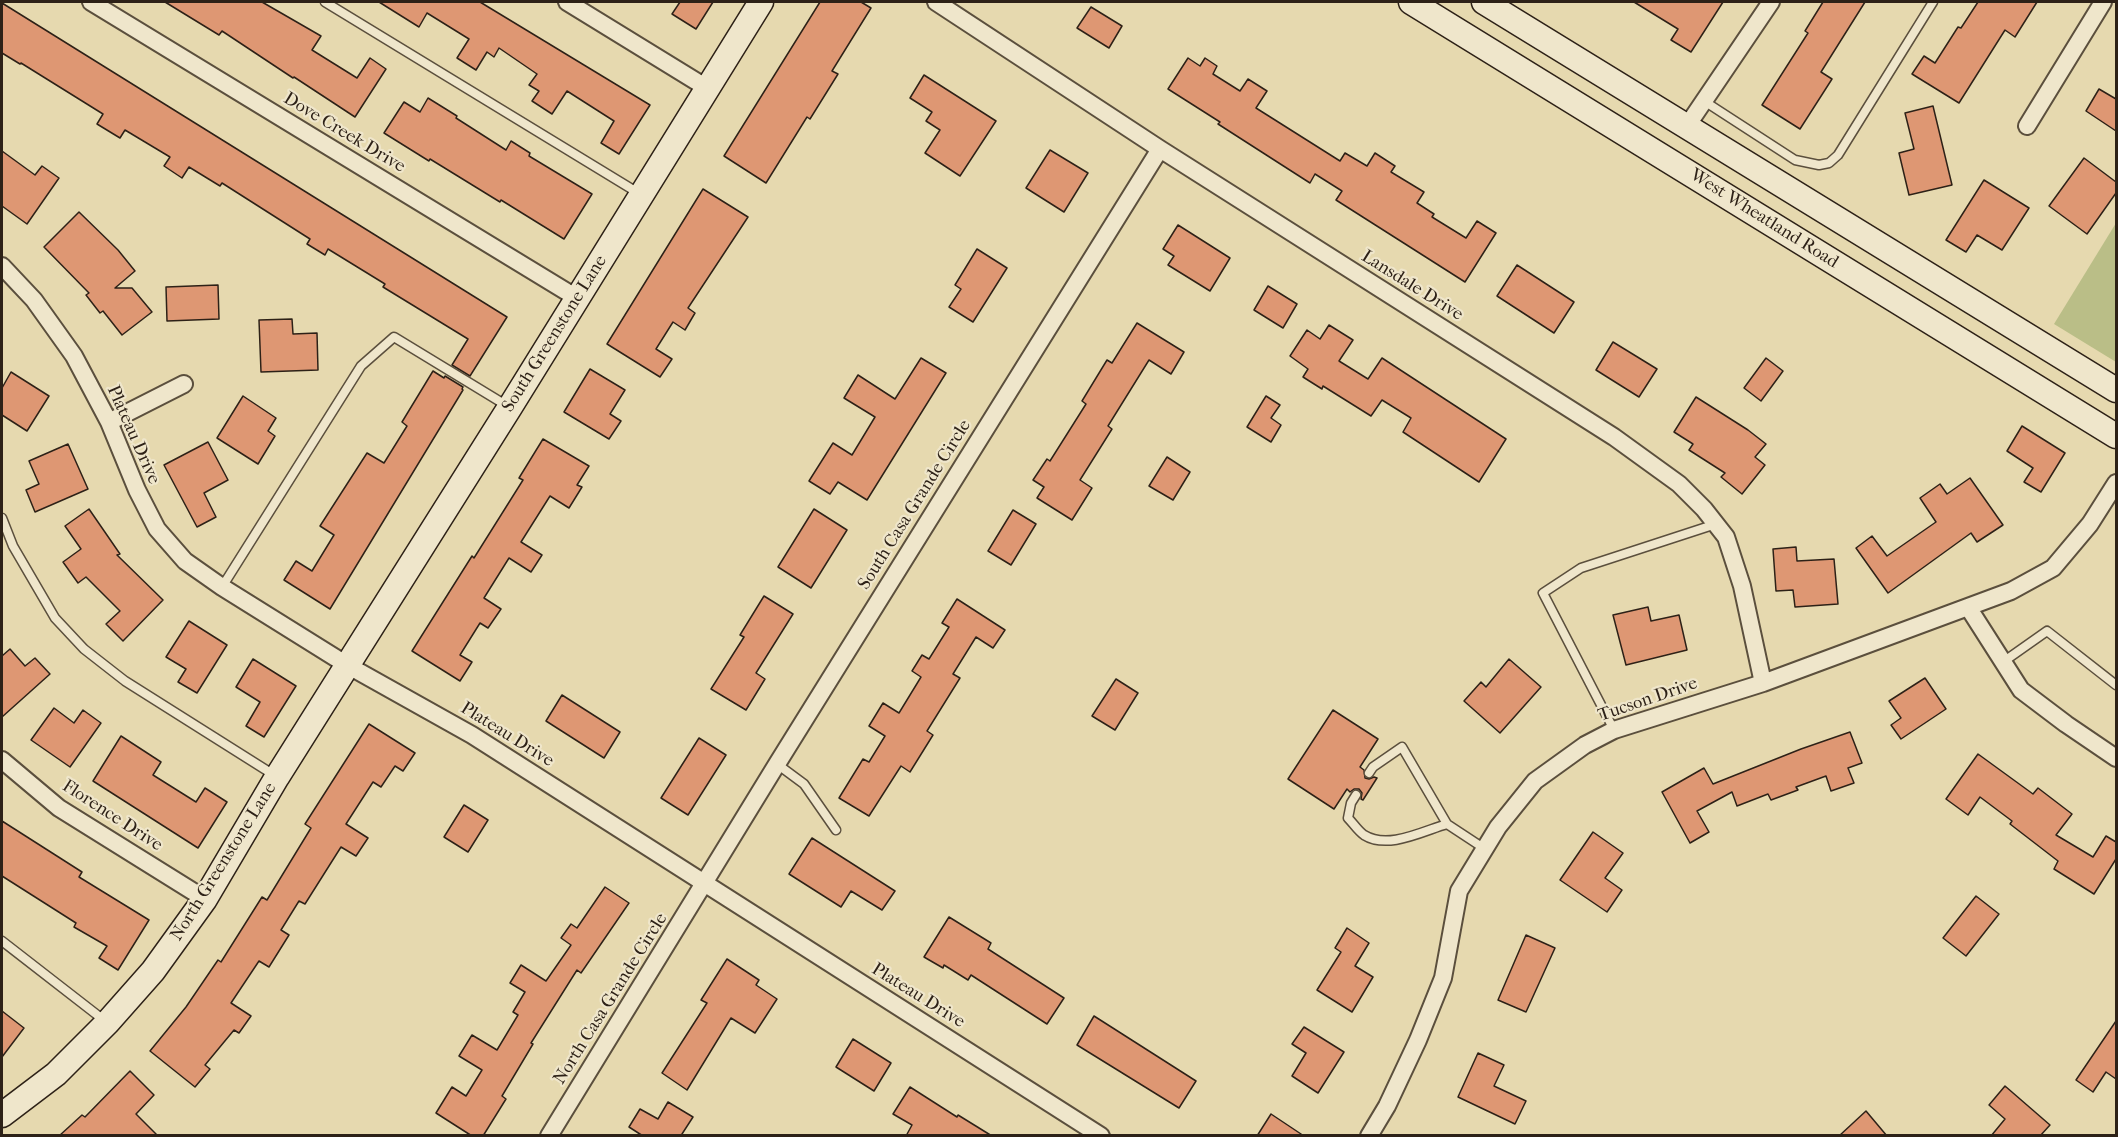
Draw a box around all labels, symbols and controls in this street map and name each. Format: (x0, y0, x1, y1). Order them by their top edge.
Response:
street label: Dove Creek Drive (279, 88, 409, 178)
street label: West Wheatland Road (1686, 165, 1842, 273)
street label: Lansdale Drive (1357, 246, 1467, 326)
street label: South Greenstone Lane (498, 252, 612, 416)
street label: Plateau Drive (102, 382, 164, 488)
street label: South Casa Grande Circle (854, 416, 976, 594)
street label: Tucson Drive (1595, 673, 1701, 727)
street label: Plateau Drive (456, 698, 558, 772)
street label: Florence Drive (58, 776, 166, 856)
street label: North Greenstone Lane (166, 779, 282, 945)
street label: North Casa Grande Circle (549, 909, 673, 1089)
street label: Plateau Drive (867, 959, 969, 1033)

